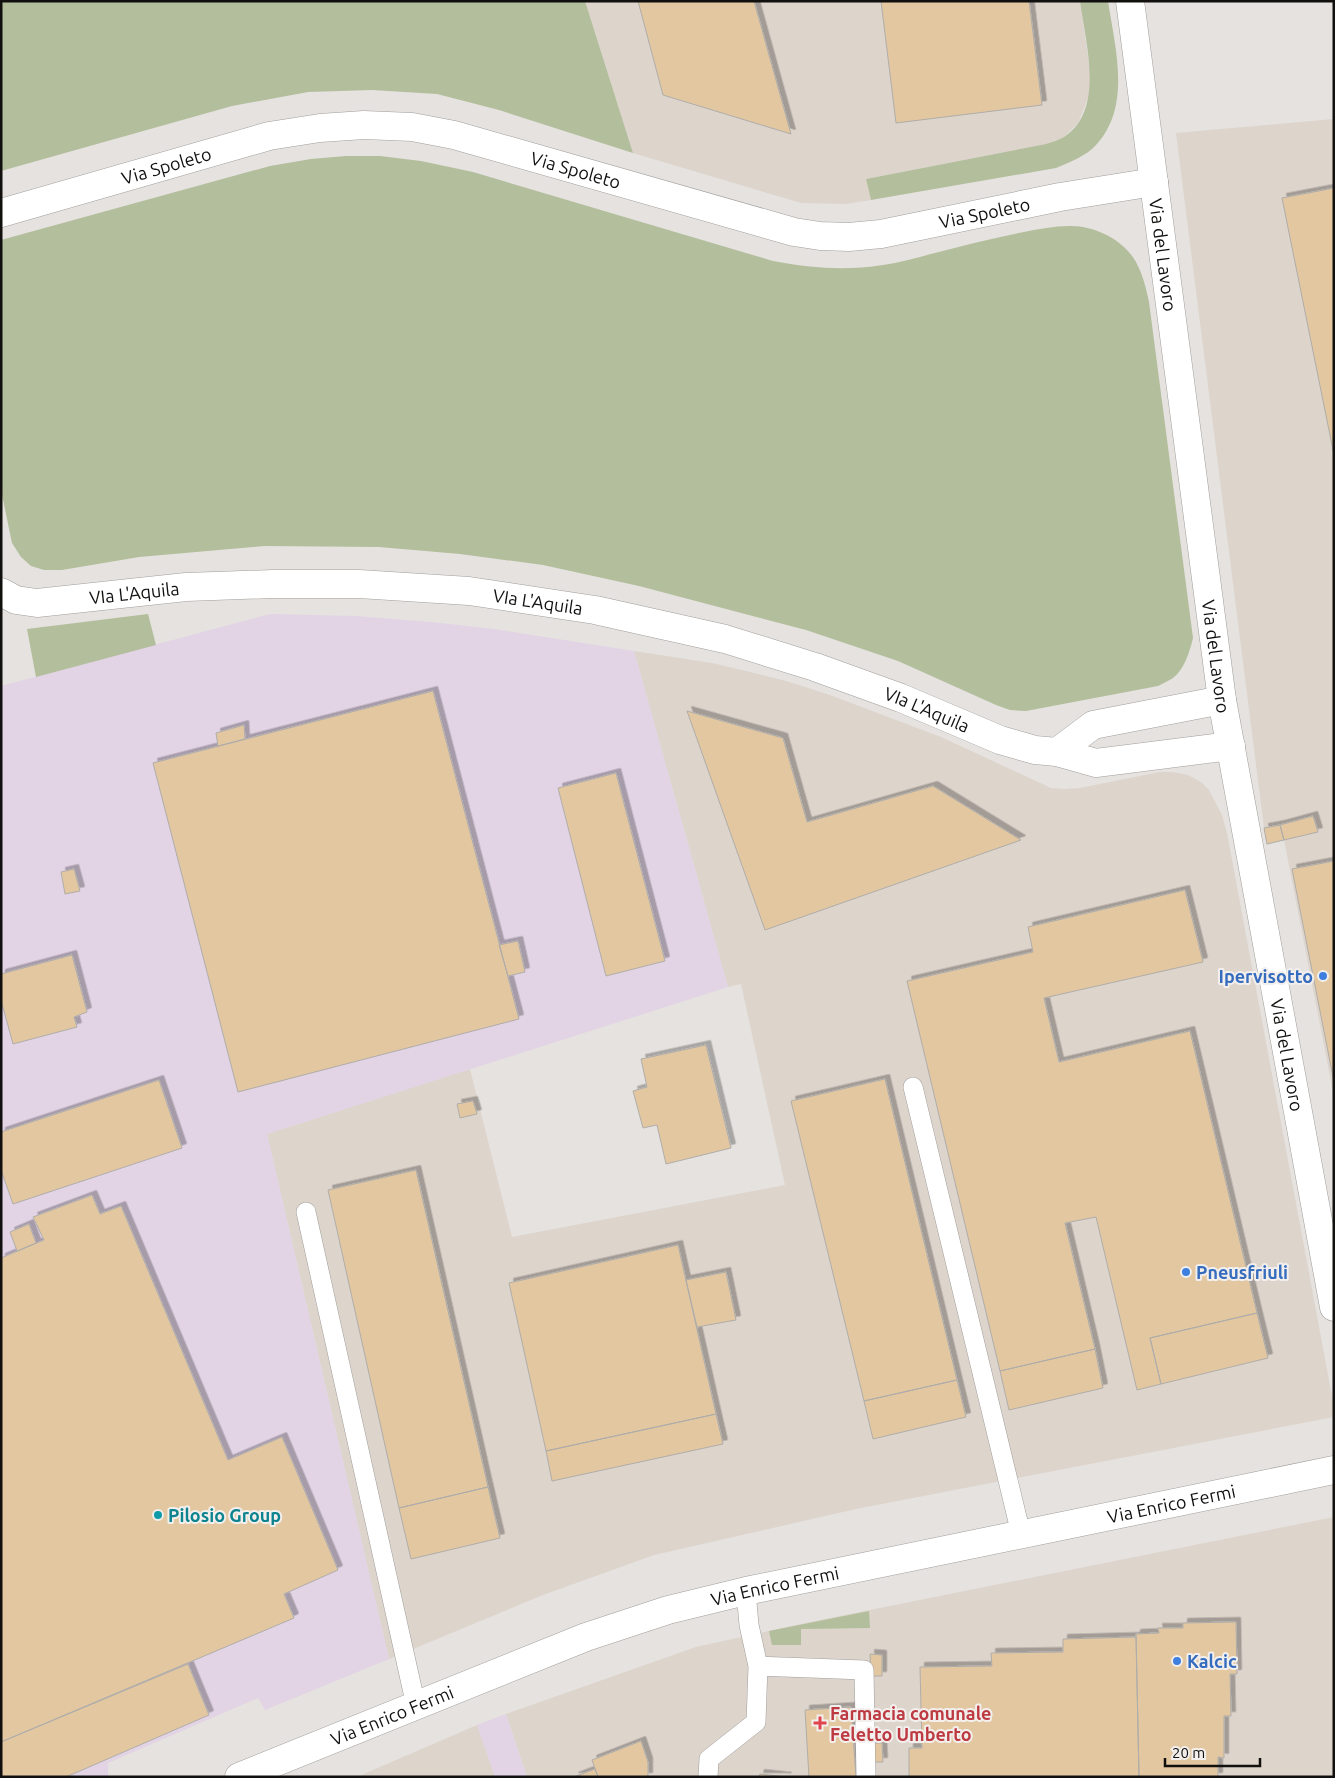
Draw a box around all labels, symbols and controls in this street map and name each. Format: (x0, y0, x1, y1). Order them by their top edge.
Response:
street label: Via Spoleto (119, 143, 214, 188)
street label: Via Spoleto (529, 147, 623, 192)
street label: Via Spoleto (937, 193, 1032, 232)
street label: Via del Lavoro (1146, 197, 1181, 313)
street label: VIa L'Aquila (88, 578, 180, 607)
street label: VIa L'Aquila (492, 585, 584, 618)
street label: Via del Lavoro (1199, 598, 1234, 715)
street label: VIa L'Aquila (882, 683, 973, 736)
place label: Ipervisotto (1218, 966, 1313, 986)
marker: Ipervisotto (1317, 970, 1329, 982)
street label: Via del Lavoro (1267, 997, 1308, 1113)
place label: Pneusfriuli (1196, 1262, 1288, 1282)
marker: Pneusfriuli (1180, 1266, 1192, 1278)
street label: Via Enrico Fermi (1105, 1481, 1237, 1526)
place label: Pilosio Group (168, 1505, 281, 1525)
marker: Pilosio Group (152, 1509, 164, 1521)
street label: Via Enrico Fermi (709, 1562, 841, 1609)
place label: Kalcic (1187, 1651, 1237, 1671)
marker: Kalcic (1171, 1655, 1183, 1667)
street label: Via Enrico Fermi (328, 1682, 456, 1749)
place label: Farmacia comunale Feletto Umberto (830, 1703, 991, 1744)
marker: Farmacia comunale Feletto Umberto (814, 1717, 826, 1729)
scale bar (1165, 1736, 1260, 1768)
text: 20 m (1172, 1744, 1205, 1761)

